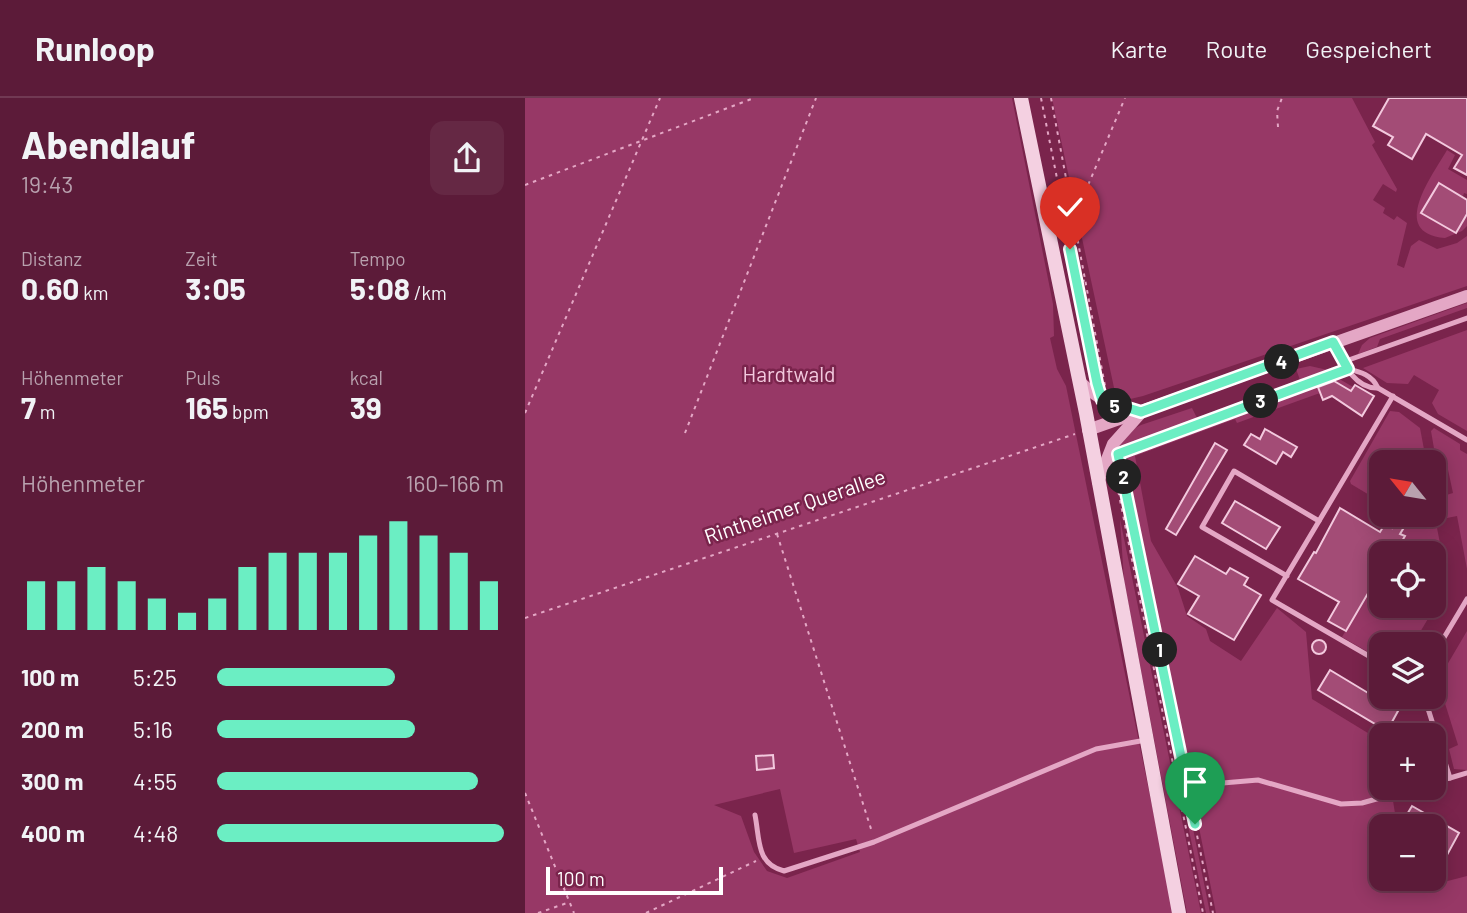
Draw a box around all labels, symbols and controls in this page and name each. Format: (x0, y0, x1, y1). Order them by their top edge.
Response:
text: Runloop (35, 28, 155, 68)
text: Karte (1110, 34, 1168, 63)
text: Route (1206, 34, 1267, 63)
text: Gespeichert (1305, 34, 1432, 63)
text: Abendlauf (21, 121, 196, 167)
button: share (430, 121, 504, 195)
text: 19:43 (21, 170, 73, 198)
pin (1040, 177, 1100, 249)
icon: check (1051, 188, 1089, 226)
text: Distanz (21, 247, 82, 270)
text: Zeit (185, 247, 218, 270)
text: Tempo (350, 247, 406, 270)
text: 0.60 (21, 270, 79, 306)
text: 3:05 (185, 270, 246, 306)
text: 5:08 (350, 270, 410, 306)
text: km (79, 281, 108, 304)
text: /km (410, 281, 447, 304)
pin: 4 (1265, 344, 1299, 380)
text: 4 (1276, 350, 1287, 373)
park label: Hardtwald (742, 361, 836, 386)
text: Höhenmeter (21, 366, 123, 389)
text: Puls (185, 366, 220, 389)
text: kcal (350, 366, 383, 389)
pin: 3 (1243, 384, 1279, 418)
pin: 5 (1097, 388, 1133, 424)
text: 7 (21, 389, 36, 425)
text: 165 (185, 389, 228, 425)
text: 39 (350, 389, 382, 425)
text: 3 (1255, 389, 1266, 412)
text: 5 (1109, 394, 1120, 417)
text: m (36, 400, 55, 423)
text: bpm (228, 400, 269, 423)
north arrow (1369, 450, 1445, 527)
map controls (1369, 450, 1446, 891)
pin: 2 (1107, 460, 1141, 494)
street label: Rintheimer Querallee (701, 463, 888, 548)
text: 2 (1118, 465, 1129, 488)
text: Höhenmeter (21, 469, 145, 497)
text: 160–166 m (405, 469, 504, 497)
button: locate (1369, 541, 1446, 618)
pin: 1 (1143, 632, 1177, 668)
button: layers (1369, 632, 1446, 709)
text: 1 (1156, 638, 1163, 661)
text: 100 m (21, 663, 79, 691)
text: 5:25 (133, 663, 177, 691)
text: 200 m (21, 715, 84, 743)
text: 5:16 (133, 715, 173, 743)
button: + (1369, 723, 1446, 800)
pin (1165, 752, 1225, 824)
icon: arrive (1176, 763, 1214, 801)
text: 300 m (21, 767, 83, 795)
text: 4:55 (133, 767, 177, 795)
button: − (1369, 814, 1446, 891)
text: 400 m (21, 819, 85, 847)
text: 4:48 (133, 819, 178, 847)
scale bar (546, 864, 723, 896)
text: 100 m (557, 867, 605, 890)

